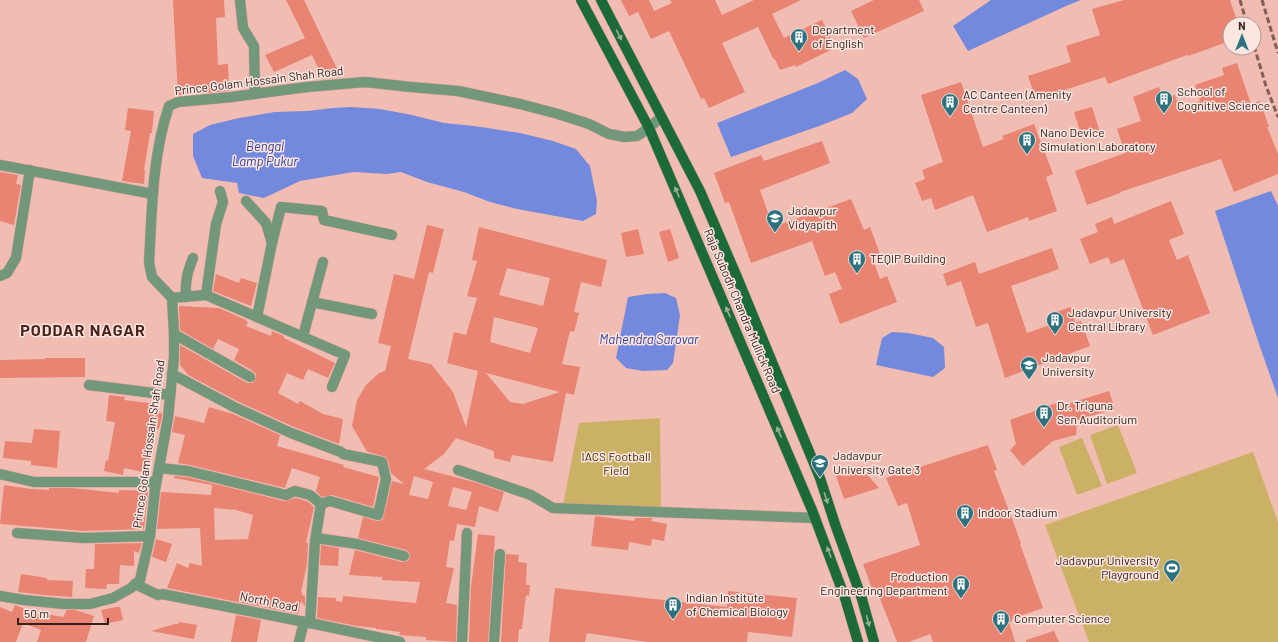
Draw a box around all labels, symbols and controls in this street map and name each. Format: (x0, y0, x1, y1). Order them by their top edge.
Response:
north arrow (1222, 16, 1262, 56)
text: N (1238, 19, 1246, 32)
place label: Department of English (812, 22, 875, 50)
building icon: Department of English (789, 27, 809, 52)
one-way arrow (616, 29, 622, 41)
street label: Prince Golam Hossain Shah Road (174, 63, 344, 97)
place label: School of Cognitive Science (1177, 84, 1270, 112)
place label: AC Canteen (Amenity Centre Canteen) (963, 87, 1072, 115)
building icon: School of Cognitive Science (1154, 89, 1174, 114)
building icon: AC Canteen (Amenity Centre Canteen) (940, 92, 960, 117)
place label: Nano Device Simulation Laboratory (1040, 125, 1156, 153)
building icon: Nano Device Simulation Laboratory (1017, 130, 1037, 155)
water label: Bengal Lamp Pukur (232, 138, 298, 169)
one-way arrow (674, 187, 680, 198)
place label: Jadavpur Vidyapith (788, 203, 837, 231)
school or university icon: Jadavpur Vidyapith (765, 208, 785, 233)
street label: Raja Subodh Chandra Mullick Road (702, 226, 784, 395)
building icon: TEQIP Building (847, 249, 867, 274)
place label: TEQIP Building (870, 251, 946, 265)
place label: Jadavpur University Central Library (1068, 305, 1172, 333)
one-way arrow (725, 306, 731, 318)
building icon: Jadavpur University Central Library (1045, 310, 1065, 335)
district label: PODDAR NAGAR (20, 320, 146, 339)
water label: Mahendra Sarovar (599, 331, 699, 347)
place label: Jadavpur University (1042, 350, 1095, 378)
school or university icon: Jadavpur University (1019, 355, 1039, 380)
street label: Prince Golam Hossain Shah Road (129, 359, 167, 529)
place label: Dr. Triguna Sen Auditorium (1057, 398, 1137, 426)
building icon: Dr. Triguna Sen Auditorium (1034, 403, 1054, 428)
one-way arrow (776, 426, 782, 437)
place label: Jadavpur University Gate 3 (833, 448, 920, 476)
park label: IACS Football Field (582, 449, 650, 477)
school or university icon: Jadavpur University Gate 3 (810, 453, 830, 478)
one-way arrow (823, 492, 829, 504)
building icon: Indoor Stadium (955, 503, 975, 528)
place label: Indoor Stadium (978, 505, 1057, 519)
one-way arrow (825, 545, 831, 557)
place label: Jadavpur University Playground (1056, 553, 1159, 581)
sports icon: Jadavpur University Playground (1162, 558, 1182, 583)
place label: Production Engineering Department (820, 569, 948, 597)
building icon: Production Engineering Department (951, 574, 971, 599)
street label: North Road (239, 589, 299, 614)
place label: Indian Institute of Chemical Biology (686, 590, 789, 618)
building icon: Indian Institute of Chemical Biology (663, 595, 683, 620)
scale bar (18, 600, 108, 626)
text: 50 m (24, 606, 49, 620)
building icon: Computer Science (991, 609, 1011, 634)
place label: Computer Science (1014, 611, 1110, 625)
one-way arrow (865, 615, 871, 627)

